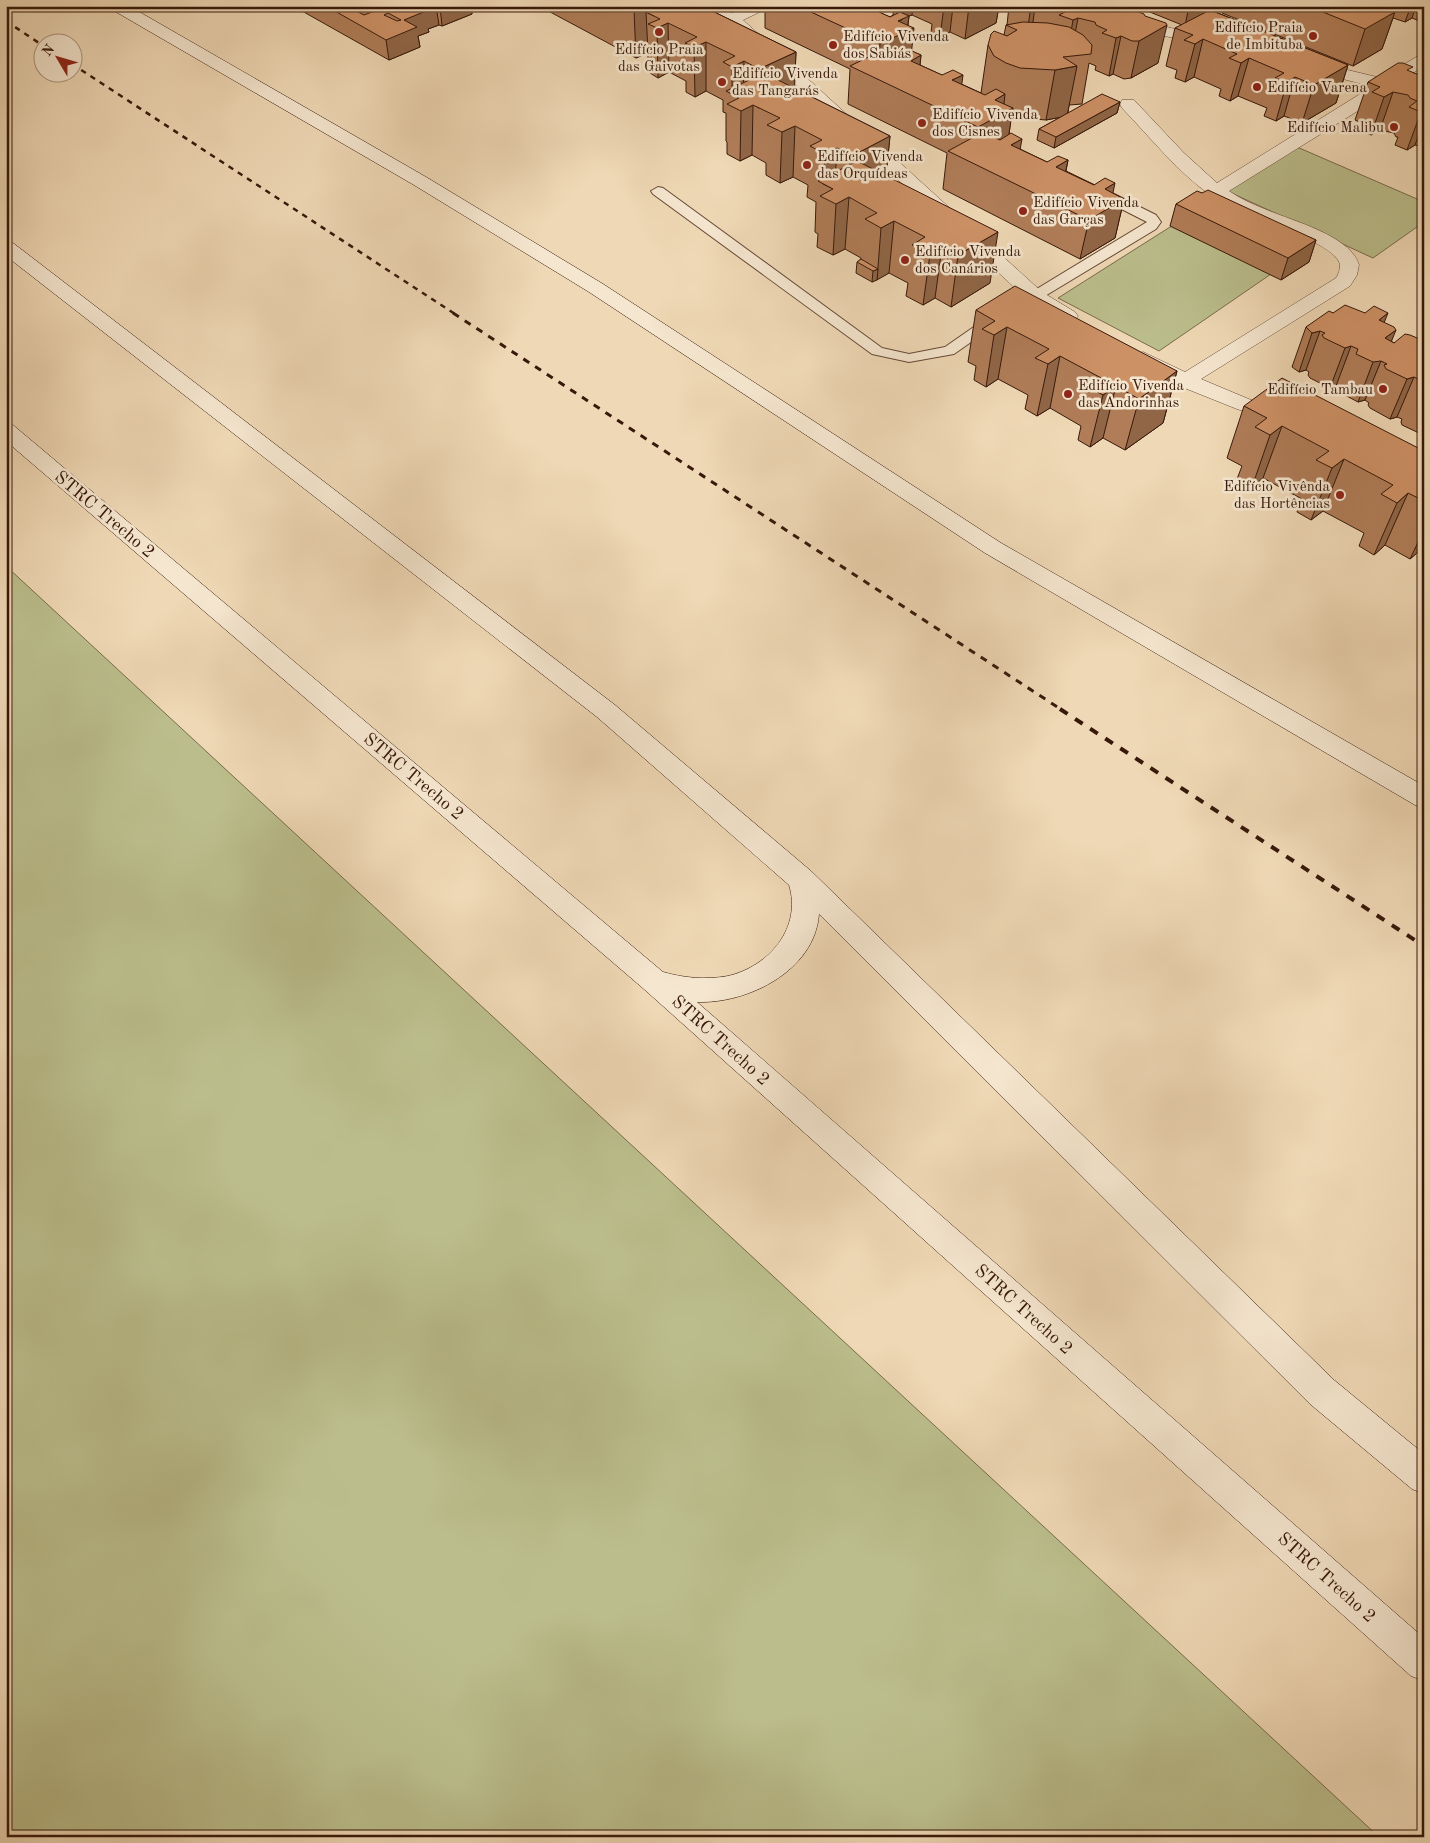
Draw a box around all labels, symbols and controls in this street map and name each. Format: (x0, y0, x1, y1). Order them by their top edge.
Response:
place label: Edifício Praia de Imbituba (1214, 21, 1304, 53)
marker: Edifício Praia das Gaivotas (653, 26, 665, 38)
place label: Edifício Vivenda dos Sabiás (843, 30, 949, 62)
marker: Edifício Praia de Imbituba (1307, 30, 1319, 42)
north arrow (32, 32, 82, 82)
marker: Edifício Vivenda dos Sabiás (827, 39, 839, 51)
text: N (40, 42, 58, 59)
place label: Edifício Praia das Gaivotas (615, 43, 704, 75)
place label: Edifício Vivenda das Tangarás (732, 67, 838, 99)
marker: Edifício Vivenda das Tangarás (716, 76, 728, 88)
marker: Edifício Varena (1251, 81, 1263, 93)
place label: Edifício Varena (1267, 81, 1367, 96)
place label: Edifício Vivenda dos Cisnes (932, 108, 1038, 140)
marker: Edifício Vivenda dos Cisnes (916, 117, 928, 129)
place label: Edifício Malibu (1287, 121, 1384, 136)
marker: Edifício Malibu (1388, 121, 1400, 133)
place label: Edifício Vivenda das Orquídeas (817, 150, 923, 182)
marker: Edifício Vivenda das Orquídeas (801, 159, 813, 171)
place label: Edifício Vivenda das Garças (1033, 196, 1139, 228)
marker: Edifício Vivenda das Garças (1017, 205, 1029, 217)
place label: Edifício Vivenda dos Canários (915, 245, 1021, 277)
marker: Edifício Vivenda dos Canários (899, 254, 911, 266)
place label: Edifício Vivenda das Andorinhas (1078, 379, 1184, 411)
place label: Edifício Tambau (1267, 383, 1373, 398)
marker: Edifício Tambau (1377, 383, 1389, 395)
marker: Edifício Vivenda das Andorinhas (1062, 388, 1074, 400)
street label: STRC Trecho 2 (51, 468, 158, 562)
place label: Edifício Vivênda das Hortências (1224, 480, 1331, 512)
marker: Edifício Vivênda das Hortências (1334, 489, 1346, 501)
street label: STRC Trecho 2 (360, 730, 467, 824)
street label: STRC Trecho 2 (668, 992, 773, 1089)
street label: STRC Trecho 2 (971, 1261, 1076, 1358)
street label: STRC Trecho 2 (1274, 1529, 1379, 1626)

